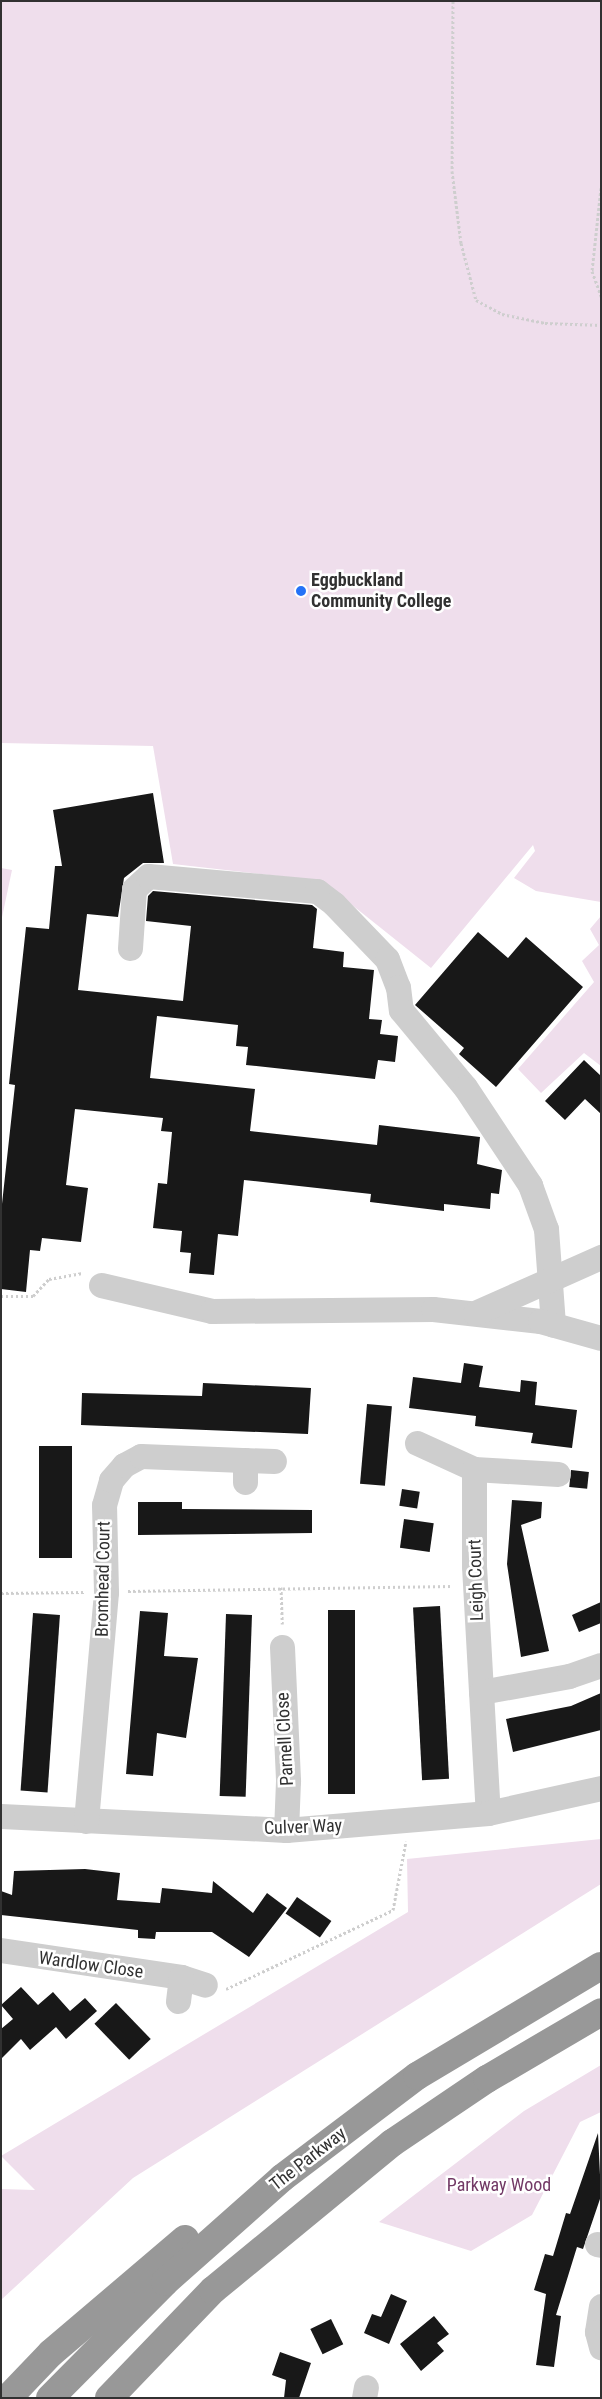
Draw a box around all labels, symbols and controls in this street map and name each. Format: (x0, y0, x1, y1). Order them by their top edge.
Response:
place label: Eggbuckland Community College (311, 570, 451, 612)
marker: Eggbuckland Community College (295, 585, 307, 597)
street label: Bromhead Court (91, 1521, 115, 1637)
street label: Leigh Court (464, 1539, 488, 1621)
street label: Parnell Close (272, 1692, 298, 1786)
street label: Culver Way (264, 1815, 342, 1839)
street label: Wardlow Close (37, 1947, 145, 1983)
street label: The Parkway (266, 2123, 350, 2195)
park label: Parkway Wood (447, 2174, 551, 2196)

